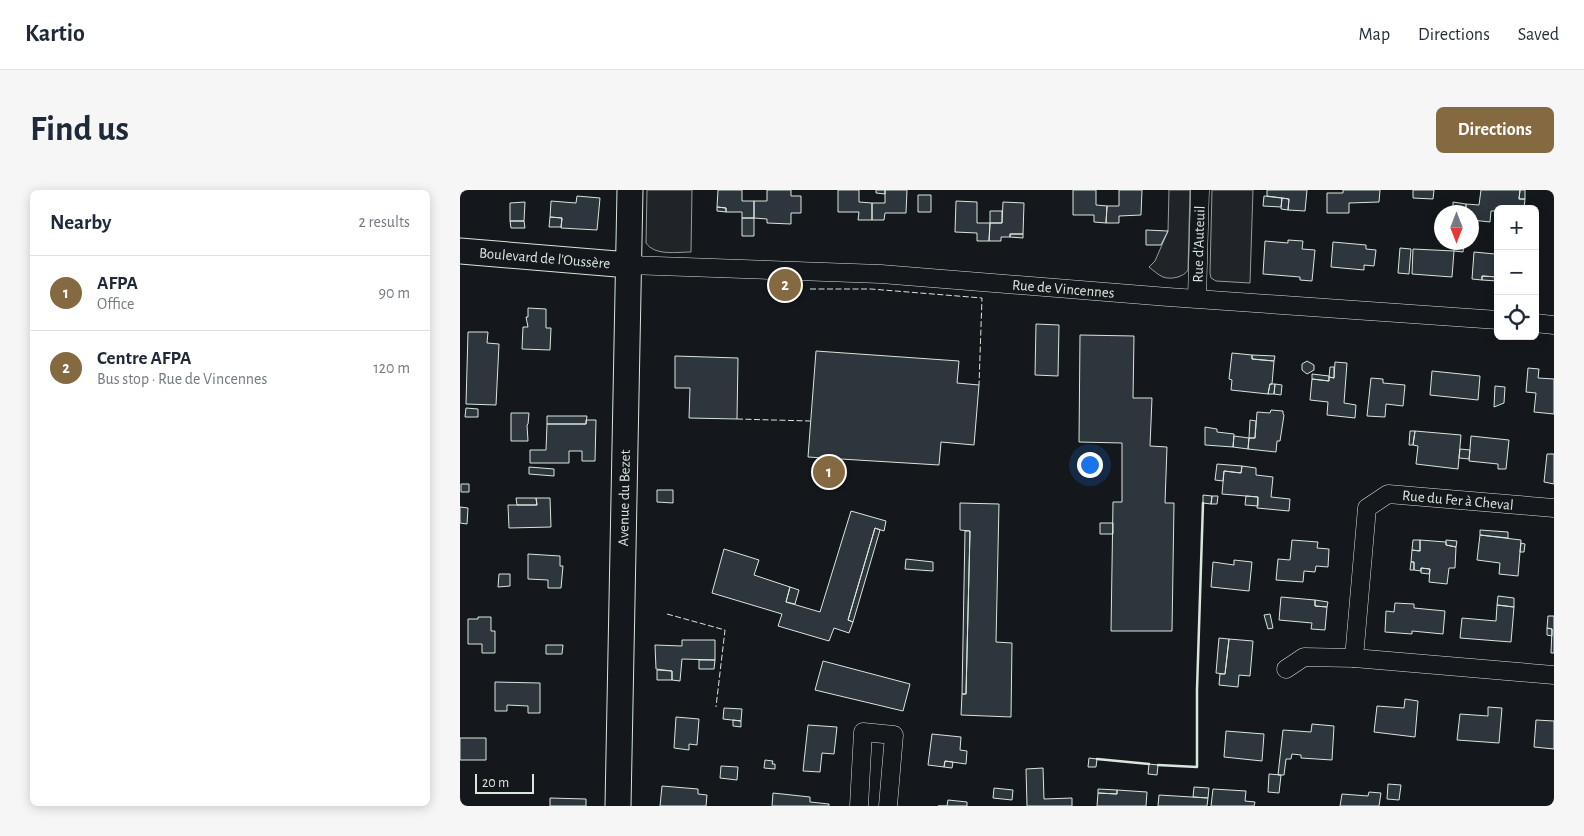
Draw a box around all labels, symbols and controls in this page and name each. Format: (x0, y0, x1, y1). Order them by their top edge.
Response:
text: Kartio (25, 22, 85, 46)
text: Map (1359, 26, 1390, 44)
text: Directions (1418, 26, 1490, 44)
text: Saved (1518, 26, 1559, 44)
button: Directions (1436, 107, 1554, 153)
text: Find us (30, 112, 129, 147)
street label: Rue d'Auteuil (1190, 205, 1208, 283)
north arrow (1434, 205, 1479, 250)
map controls (1494, 205, 1539, 340)
button: + (1494, 205, 1539, 250)
text: Nearby (50, 212, 111, 233)
text: 2 results (358, 214, 410, 230)
street label: Boulevard de l'Oussère (478, 246, 611, 271)
button: − (1494, 250, 1539, 295)
pin: 2 (769, 266, 801, 304)
text: AFPA (97, 274, 138, 293)
street label: Rue de Vincennes (1011, 278, 1115, 301)
text: 1 (63, 285, 69, 301)
text: 90 m (379, 285, 410, 301)
button: locate (1494, 295, 1539, 340)
text: Office (97, 296, 134, 312)
text: Centre AFPA (97, 349, 191, 368)
text: 2 (62, 360, 70, 376)
text: 120 m (373, 360, 410, 376)
text: Bus stop · Rue de Vincennes (97, 371, 267, 387)
street label: Avenue du Bezet (616, 449, 633, 547)
your location (1077, 452, 1103, 478)
pin: 1 (813, 453, 845, 491)
street label: Rue du Fer à Cheval (1402, 488, 1514, 513)
scale bar (475, 771, 534, 794)
text: 20 m (482, 776, 509, 790)

